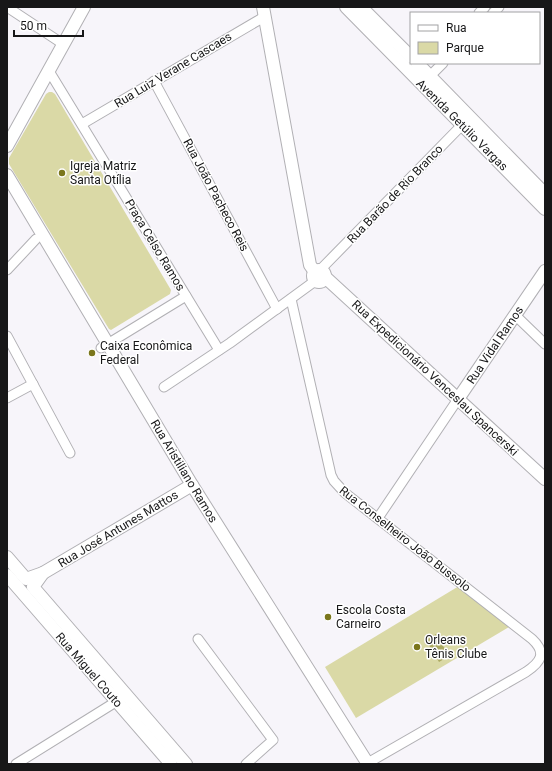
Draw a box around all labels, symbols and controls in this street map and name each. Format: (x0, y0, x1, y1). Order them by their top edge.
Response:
scale bar (14, 12, 83, 38)
legend (410, 12, 540, 64)
text: 50 m (20, 19, 47, 33)
text: Rua (446, 21, 467, 35)
street label: Rua Luiz Verane Cascaes (112, 29, 234, 111)
text: Parque (446, 41, 484, 55)
street label: Avenida Getúlio Vargas (413, 76, 511, 174)
street label: Rua João Pacheco Reis (180, 136, 252, 254)
street label: Rua Barão de Rio Branco (344, 142, 446, 246)
place label: Igreja Matriz Santa Otília (70, 159, 137, 187)
marker: Igreja Matriz Santa Otília (57, 168, 67, 178)
street label: Praça Celso Ramos (122, 197, 188, 293)
street label: Rua Expedicionário Venceslau Spancerski (349, 297, 521, 459)
street label: Rua Vidal Ramos (464, 303, 526, 387)
place label: Caixa Econômica Federal (100, 339, 192, 367)
marker: Caixa Econômica Federal (87, 348, 97, 358)
street label: Rua Aristiliano Ramos (148, 417, 220, 525)
street label: Rua Conselheiro João Bussolo (337, 483, 474, 595)
street label: Rua José Antunes Mattos (55, 488, 181, 570)
place label: Escola Costa Carneiro (336, 603, 406, 631)
marker: Escola Costa Carneiro (323, 612, 333, 622)
street label: Rua Miguel Couto (53, 630, 125, 710)
place label: Orleans Tênis Clube (425, 633, 487, 661)
marker: Orleans Tênis Clube (412, 642, 422, 652)

